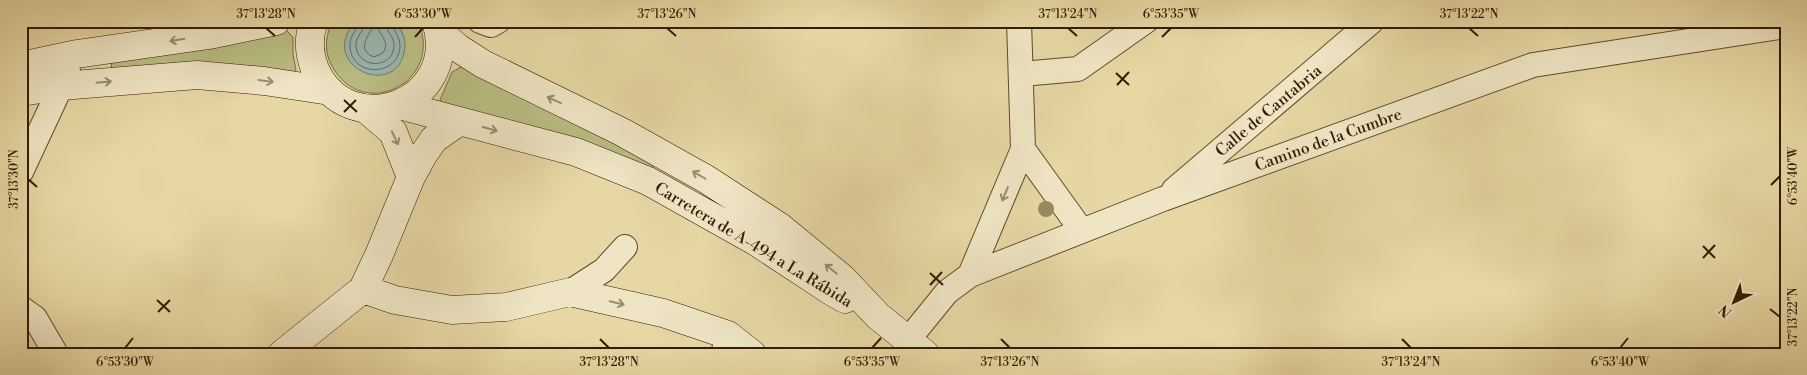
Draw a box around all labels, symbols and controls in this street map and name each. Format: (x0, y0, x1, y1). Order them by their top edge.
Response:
text: 37°13'28"N (236, 7, 296, 22)
text: 6°53'30"W (394, 7, 453, 22)
text: 37°13'26"N (637, 7, 697, 22)
text: 37°13'24"N (1038, 7, 1098, 22)
text: 6°53'35"W (1143, 7, 1200, 22)
text: 37°13'22"N (1440, 7, 1498, 22)
one-way arrow (169, 35, 185, 45)
street label: Calle de Cantabria (1211, 60, 1327, 161)
one-way arrow (258, 76, 274, 86)
one-way arrow (96, 78, 112, 87)
one-way arrow (547, 95, 562, 104)
street label: Camino de la Cumbre (1252, 104, 1405, 176)
one-way arrow (481, 125, 497, 134)
one-way arrow (391, 130, 400, 145)
text: 6°53'40"W (1786, 146, 1801, 205)
text: 37°13'30"N (7, 149, 22, 209)
one-way arrow (691, 170, 706, 180)
street label: Carretera de A-494 a La Rábida (651, 178, 857, 312)
one-way arrow (999, 186, 1009, 201)
one-way arrow (825, 263, 838, 274)
north arrow (1710, 278, 1760, 328)
text: 37°13'22"N (1786, 288, 1801, 346)
one-way arrow (609, 299, 625, 308)
text: N (1716, 300, 1736, 321)
text: 6°53'30"W (96, 355, 155, 370)
text: 37°13'28"N (579, 355, 639, 370)
text: 6°53'35"W (844, 355, 901, 370)
text: 37°13'26"N (980, 355, 1040, 370)
text: 37°13'24"N (1381, 355, 1441, 370)
text: 6°53'40"W (1591, 355, 1650, 370)

